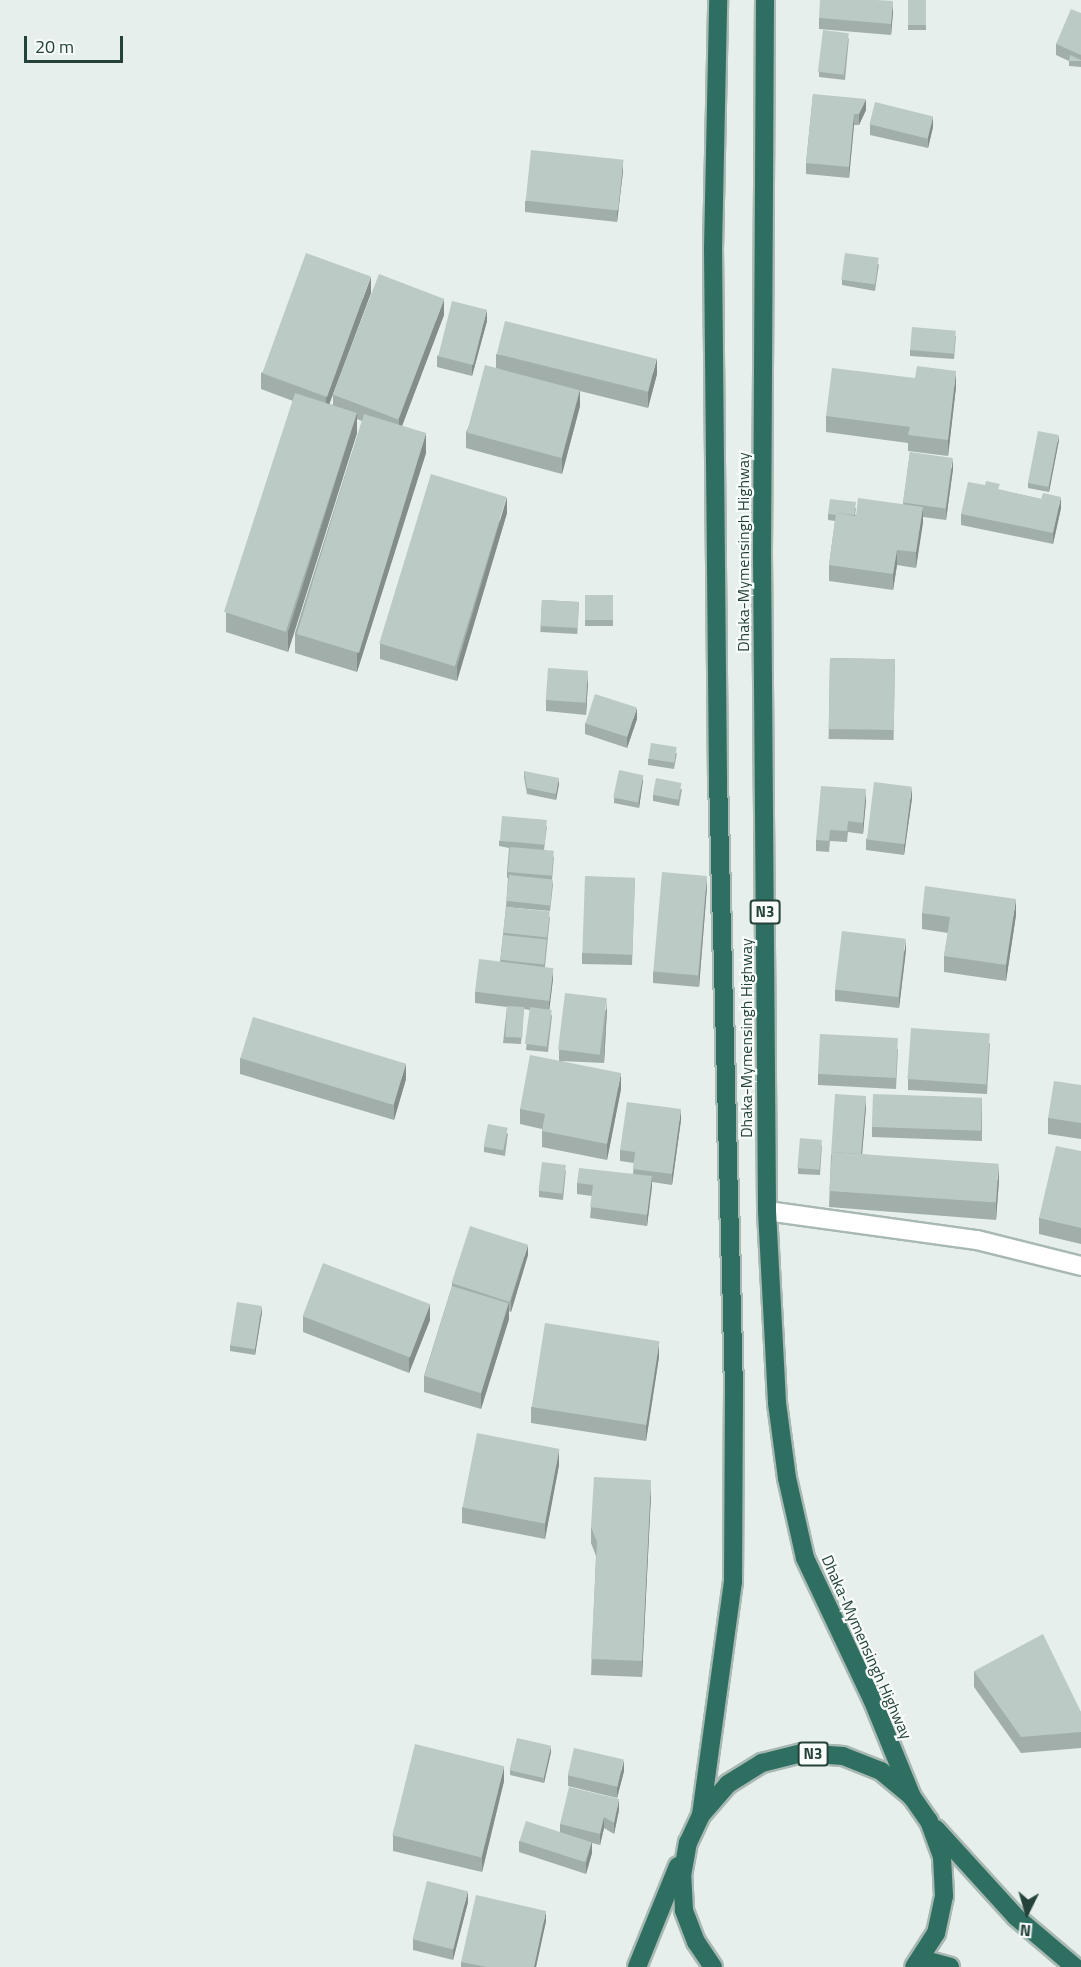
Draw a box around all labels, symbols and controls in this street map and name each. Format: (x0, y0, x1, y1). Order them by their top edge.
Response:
scale bar (27, 24, 126, 62)
text: 20 m (35, 33, 74, 60)
street label: Dhaka-Mymensingh Highway (733, 452, 753, 652)
road number: N3 (748, 900, 782, 924)
street label: Dhaka-Mymensingh Highway (736, 938, 756, 1138)
street label: Dhaka-Mymensingh Highway (818, 1552, 916, 1742)
road number: N3 (796, 1742, 830, 1766)
north arrow (997, 1883, 1057, 1943)
text: N (1019, 1918, 1032, 1943)

